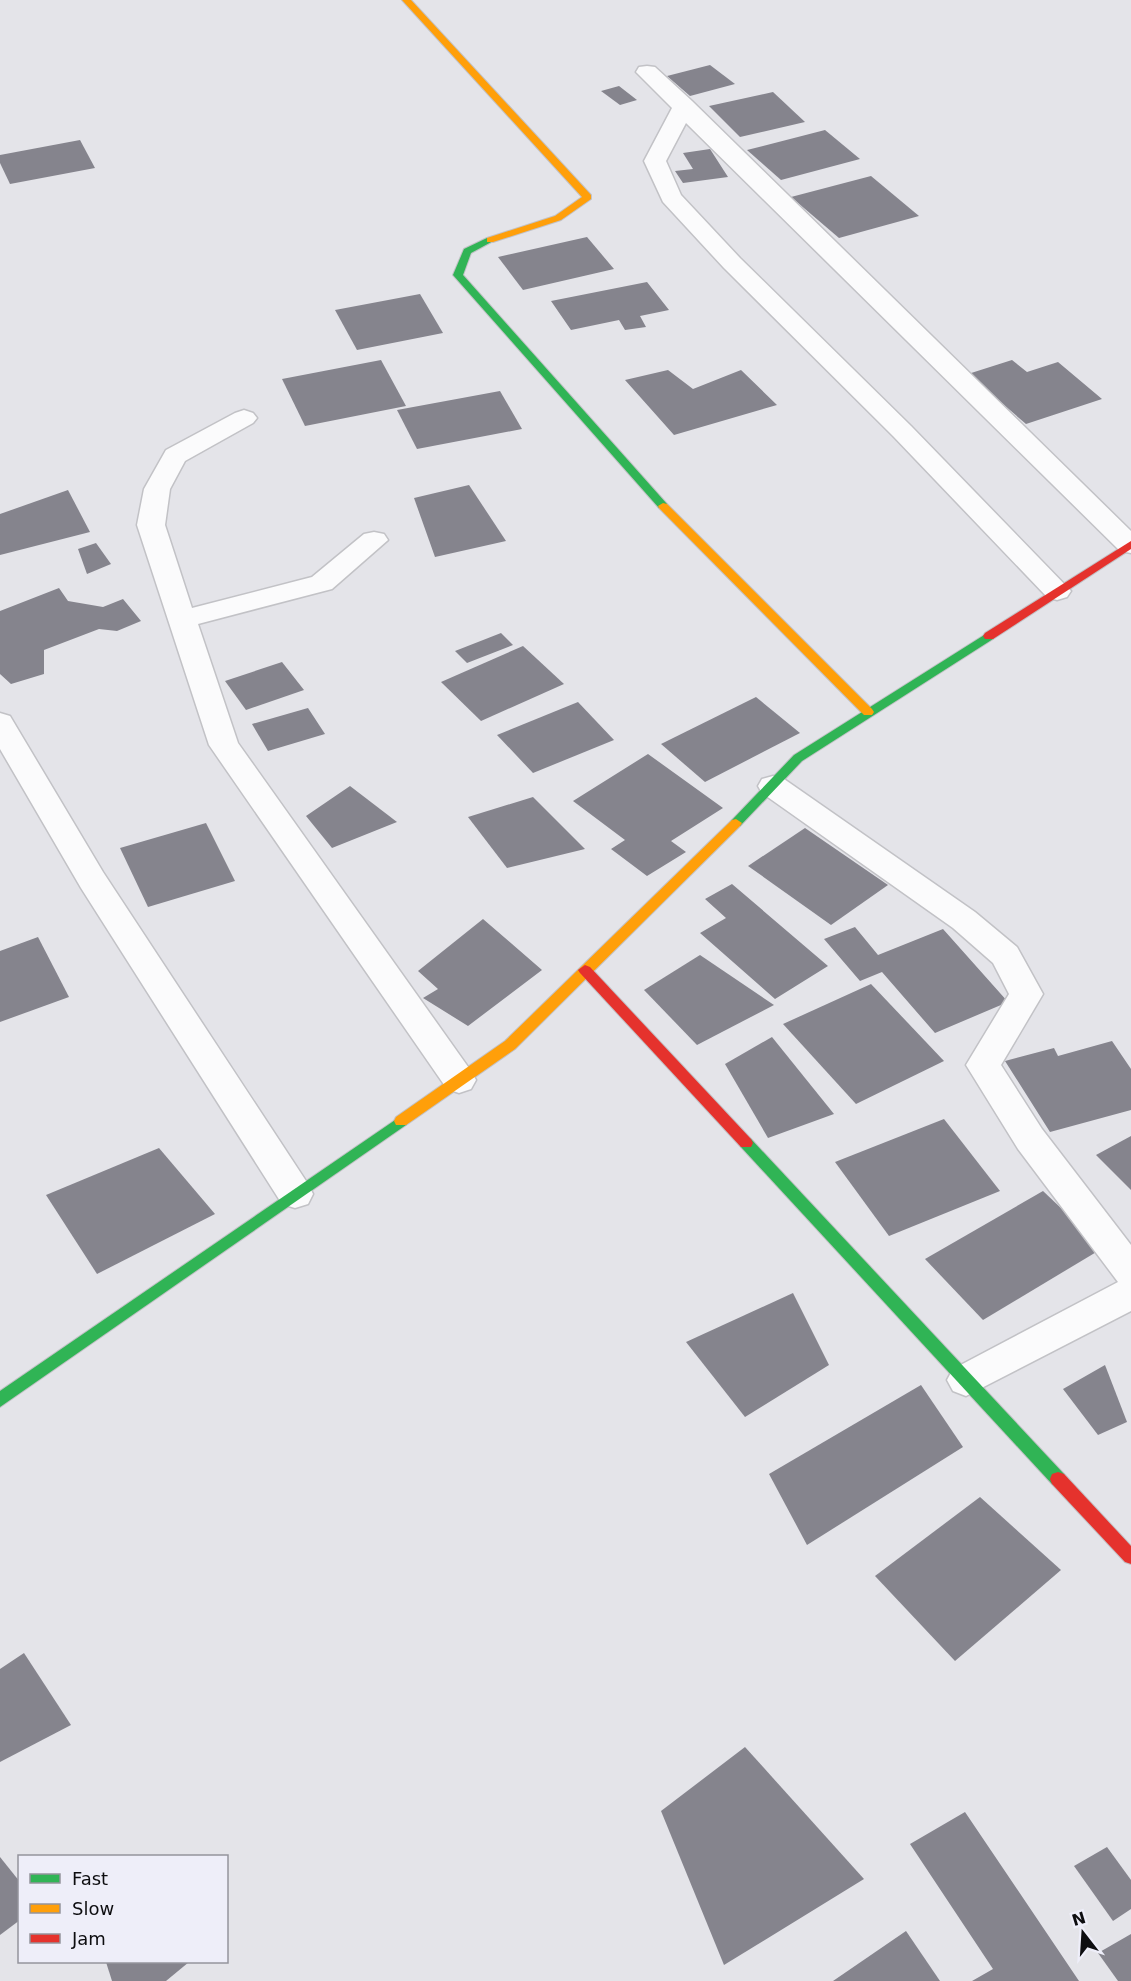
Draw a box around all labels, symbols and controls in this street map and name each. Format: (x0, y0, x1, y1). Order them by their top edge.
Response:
legend (18, 1855, 228, 1963)
text: Fast (72, 1868, 108, 1889)
text: Slow (72, 1898, 114, 1919)
north arrow (1053, 1903, 1113, 1963)
text: N (1070, 1908, 1088, 1930)
text: Jam (71, 1928, 106, 1949)

